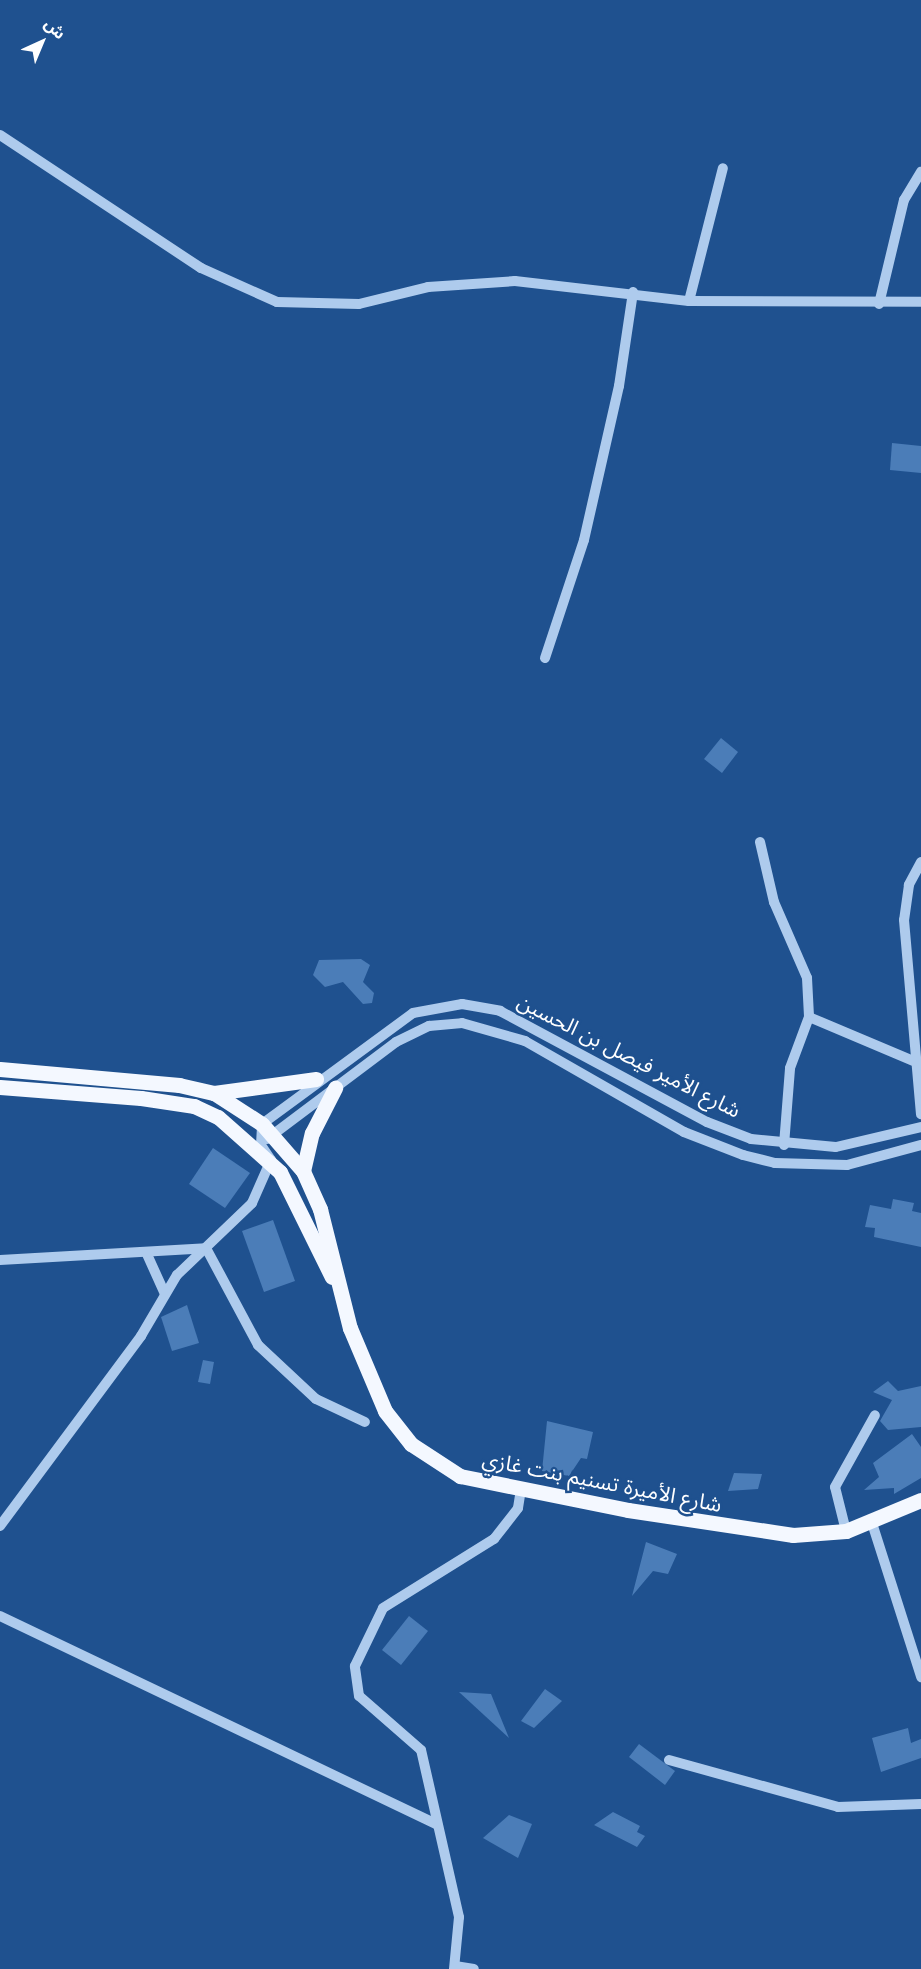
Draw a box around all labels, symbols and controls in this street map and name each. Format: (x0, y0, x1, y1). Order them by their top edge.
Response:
north arrow (12, 12, 72, 72)
text: ش (41, 15, 69, 42)
street label: شارع الأمير فيصل بن الحسين (513, 989, 745, 1123)
street label: شارع الأميرة تسنيم بنت غازي (480, 1446, 724, 1518)

